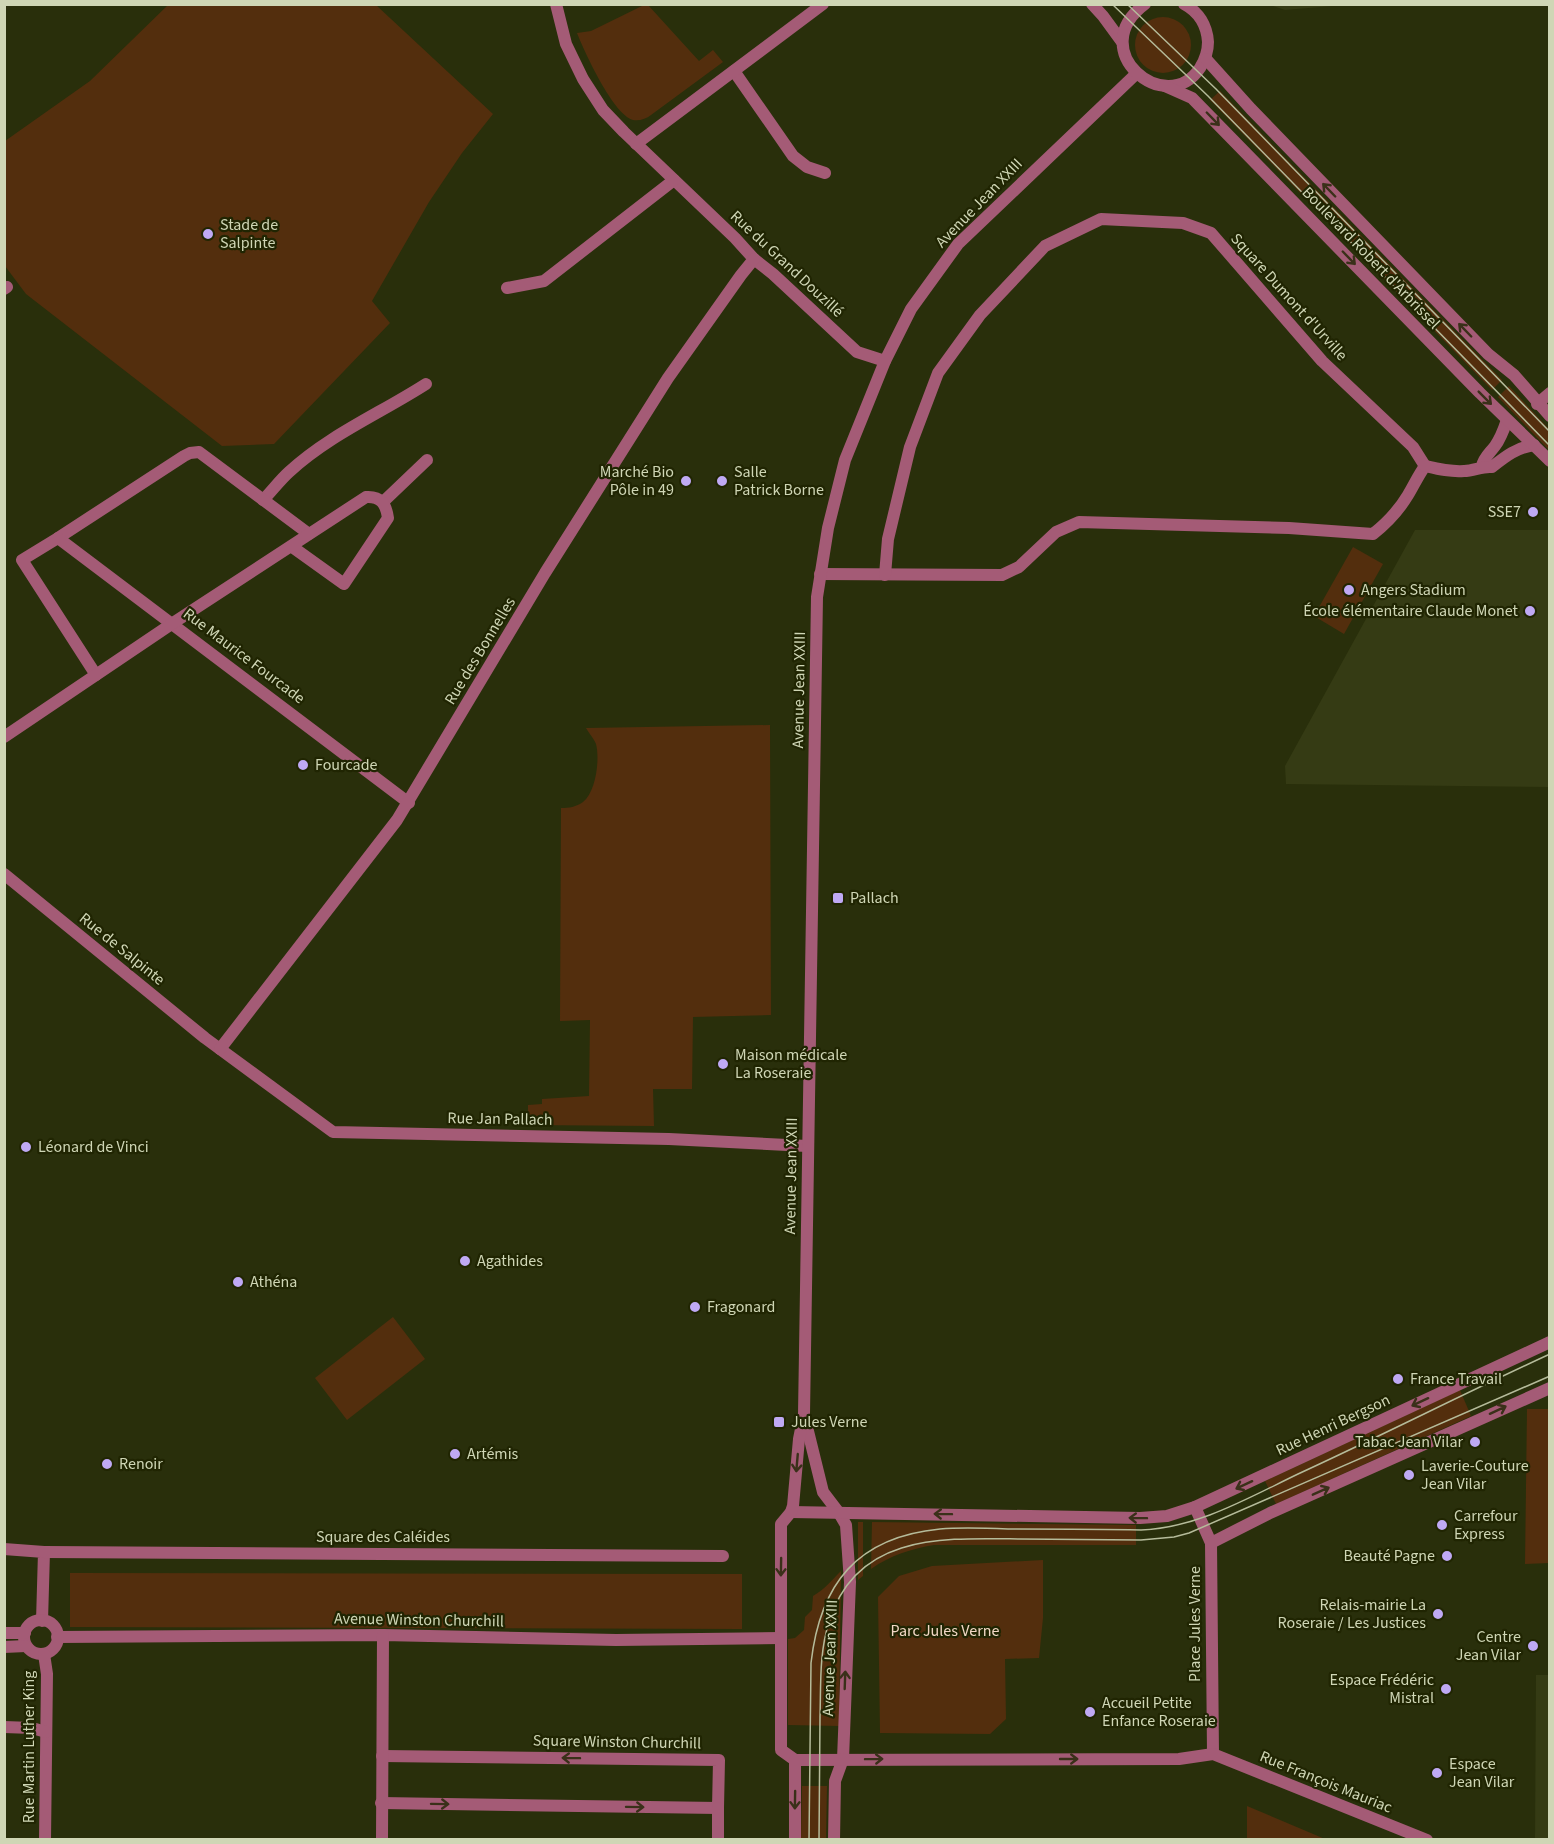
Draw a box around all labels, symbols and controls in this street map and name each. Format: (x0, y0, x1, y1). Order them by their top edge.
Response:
one-way arrow (1205, 111, 1220, 126)
street label: Avenue Jean XXIII (930, 153, 1028, 253)
street label: Boulevard Robert d'Arbrissel (1297, 182, 1445, 334)
one-way arrow (1322, 182, 1336, 197)
street label: Rue du Grand Douzillé (725, 206, 849, 322)
place label: Stade de Salpinte (220, 214, 278, 254)
marker: Stade de Salpinte (201, 227, 215, 241)
street label: Square Dumont d'Urville (1226, 228, 1352, 366)
one-way arrow (1341, 251, 1356, 266)
one-way arrow (1457, 322, 1472, 337)
one-way arrow (1477, 391, 1492, 405)
place label: Marché Bio Pôle in 49 (600, 461, 674, 501)
place label: Salle Patrick Borne (734, 461, 824, 501)
marker: Marché Bio Pôle in 49 (679, 474, 693, 488)
marker: Salle Patrick Borne (715, 474, 729, 488)
place label: SSE7 (1488, 501, 1521, 523)
marker: SSE7 (1526, 505, 1540, 519)
place label: Angers Stadium (1361, 579, 1466, 601)
marker: Angers Stadium (1342, 583, 1356, 597)
street label: Rue des Bonnelles (439, 593, 521, 709)
place label: École élémentaire Claude Monet (1303, 600, 1519, 622)
street label: Rue Maurice Fourcade (179, 603, 310, 709)
marker: École élémentaire Claude Monet (1523, 604, 1537, 618)
street label: Avenue Jean XXIII (787, 631, 811, 749)
place label: Fourcade (315, 754, 378, 776)
marker: Fourcade (296, 758, 310, 772)
place label: Pallach (850, 887, 899, 909)
marker: Pallach (831, 891, 845, 905)
street label: Rue de Salpinte (75, 908, 170, 990)
place label: Maison médicale La Roseraie (735, 1044, 847, 1084)
marker: Maison médicale La Roseraie (716, 1057, 730, 1071)
street label: Rue Jan Pallach (447, 1107, 553, 1131)
street label: Avenue Jean XXIII (779, 1117, 803, 1235)
place label: Léonard de Vinci (38, 1136, 149, 1158)
marker: Léonard de Vinci (19, 1140, 33, 1154)
place label: Agathides (477, 1250, 543, 1272)
marker: Agathides (458, 1254, 472, 1268)
place label: Athéna (250, 1271, 297, 1293)
marker: Athéna (231, 1275, 245, 1289)
place label: Fragonard (707, 1296, 775, 1318)
marker: Fragonard (688, 1300, 702, 1314)
place label: France Travail (1410, 1368, 1502, 1390)
marker: France Travail (1391, 1372, 1405, 1386)
street label: Rue Henri Bergson (1272, 1389, 1394, 1461)
one-way arrow (1412, 1396, 1430, 1408)
one-way arrow (1489, 1404, 1507, 1415)
place label: Jules Verne (791, 1411, 868, 1433)
marker: Jules Verne (772, 1415, 786, 1429)
place label: Tabac Jean Vilar (1355, 1431, 1463, 1453)
marker: Tabac Jean Vilar (1468, 1435, 1482, 1449)
place label: Artémis (467, 1443, 519, 1465)
marker: Artémis (448, 1447, 462, 1461)
place label: Renoir (119, 1453, 163, 1475)
one-way arrow (791, 1453, 802, 1473)
place label: Laverie-Couture Jean Vilar (1421, 1455, 1529, 1495)
marker: Renoir (100, 1457, 114, 1471)
marker: Laverie-Couture Jean Vilar (1402, 1468, 1416, 1482)
one-way arrow (1235, 1479, 1253, 1491)
one-way arrow (1311, 1485, 1329, 1496)
place label: Carrefour Express (1454, 1505, 1518, 1545)
one-way arrow (934, 1508, 954, 1520)
one-way arrow (1129, 1512, 1149, 1524)
marker: Carrefour Express (1435, 1518, 1449, 1532)
street label: Square des Caléides (316, 1526, 450, 1548)
place label: Beauté Pagne (1344, 1545, 1435, 1567)
marker: Beauté Pagne (1440, 1549, 1454, 1563)
one-way arrow (775, 1556, 787, 1576)
street label: Place Jules Verne (1184, 1566, 1206, 1682)
place label: Relais-mairie La Roseraie / Les Justices (1278, 1594, 1426, 1634)
street label: Avenue Jean XXIII (817, 1599, 843, 1717)
marker: Relais-mairie La Roseraie / Les Justices (1431, 1607, 1445, 1621)
street label: Avenue Winston Churchill (334, 1608, 504, 1632)
park label: Parc Jules Verne (891, 1620, 999, 1642)
place label: Centre Jean Vilar (1456, 1626, 1521, 1666)
marker: Centre Jean Vilar (1526, 1639, 1540, 1653)
place label: Espace Frédéric Mistral (1330, 1669, 1434, 1709)
one-way arrow (840, 1670, 851, 1690)
street label: Rue Martin Luther King (18, 1671, 40, 1823)
marker: Espace Frédéric Mistral (1439, 1682, 1453, 1696)
place label: Accueil Petite Enfance Roseraie (1102, 1692, 1216, 1732)
marker: Accueil Petite Enfance Roseraie (1083, 1705, 1097, 1719)
street label: Square Winston Churchill (533, 1730, 701, 1754)
street label: Rue François Mauriac (1256, 1745, 1396, 1819)
one-way arrow (561, 1753, 581, 1764)
one-way arrow (864, 1753, 884, 1765)
one-way arrow (1059, 1753, 1079, 1765)
place label: Espace Jean Vilar (1449, 1753, 1515, 1793)
marker: Espace Jean Vilar (1430, 1766, 1444, 1780)
one-way arrow (790, 1789, 801, 1809)
one-way arrow (429, 1798, 449, 1810)
one-way arrow (624, 1801, 644, 1813)

